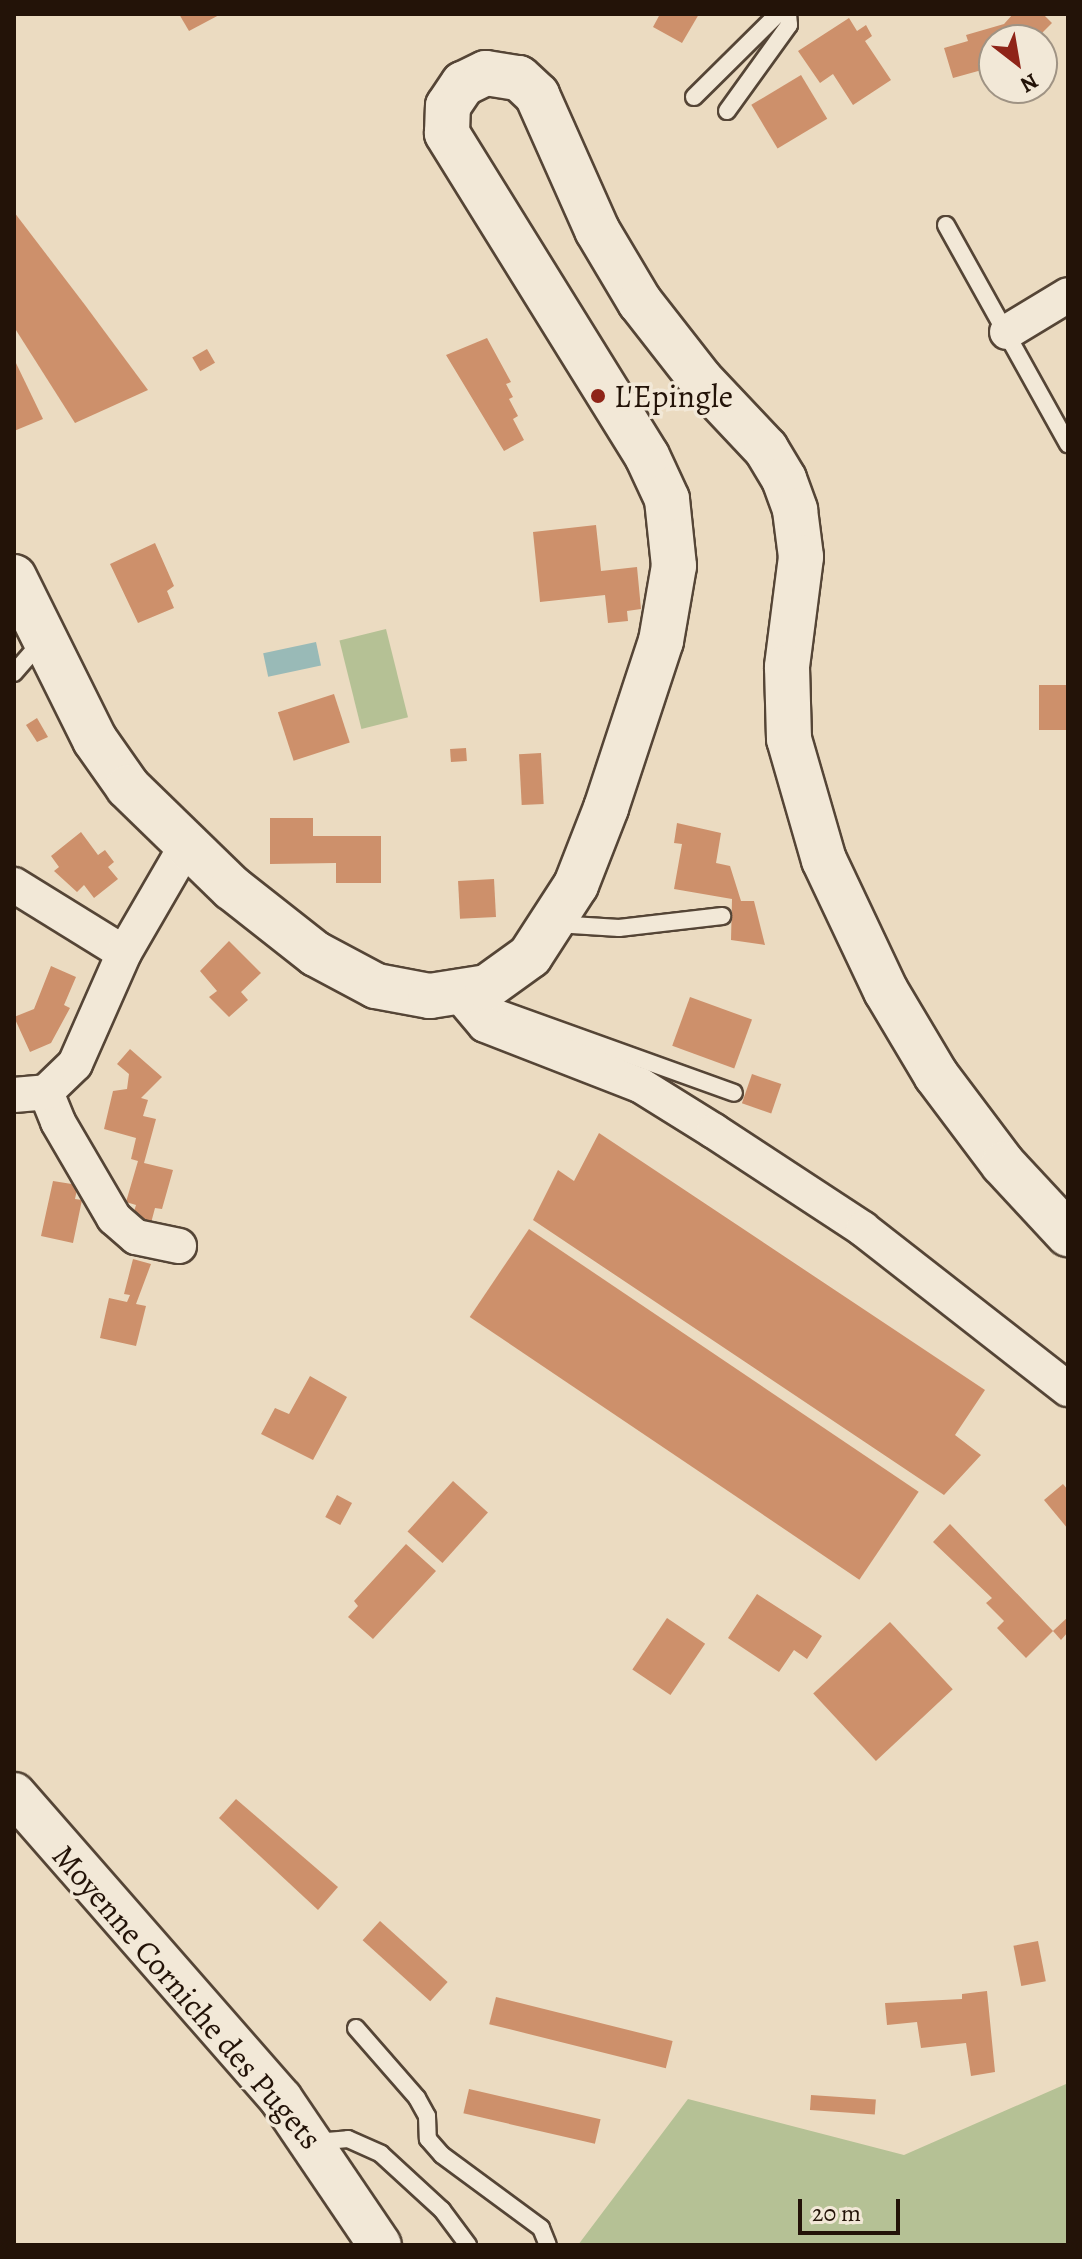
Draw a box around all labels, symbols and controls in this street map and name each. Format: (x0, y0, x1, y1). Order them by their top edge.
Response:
north arrow (978, 24, 1058, 104)
text: N (1015, 66, 1044, 100)
place label: L'Epingle (614, 377, 733, 415)
marker: L'Epingle (589, 387, 607, 405)
street label: Moyenne Corniche des Pugets (44, 1837, 330, 2157)
scale bar (802, 2183, 904, 2233)
text: 20 m (812, 2197, 861, 2229)

